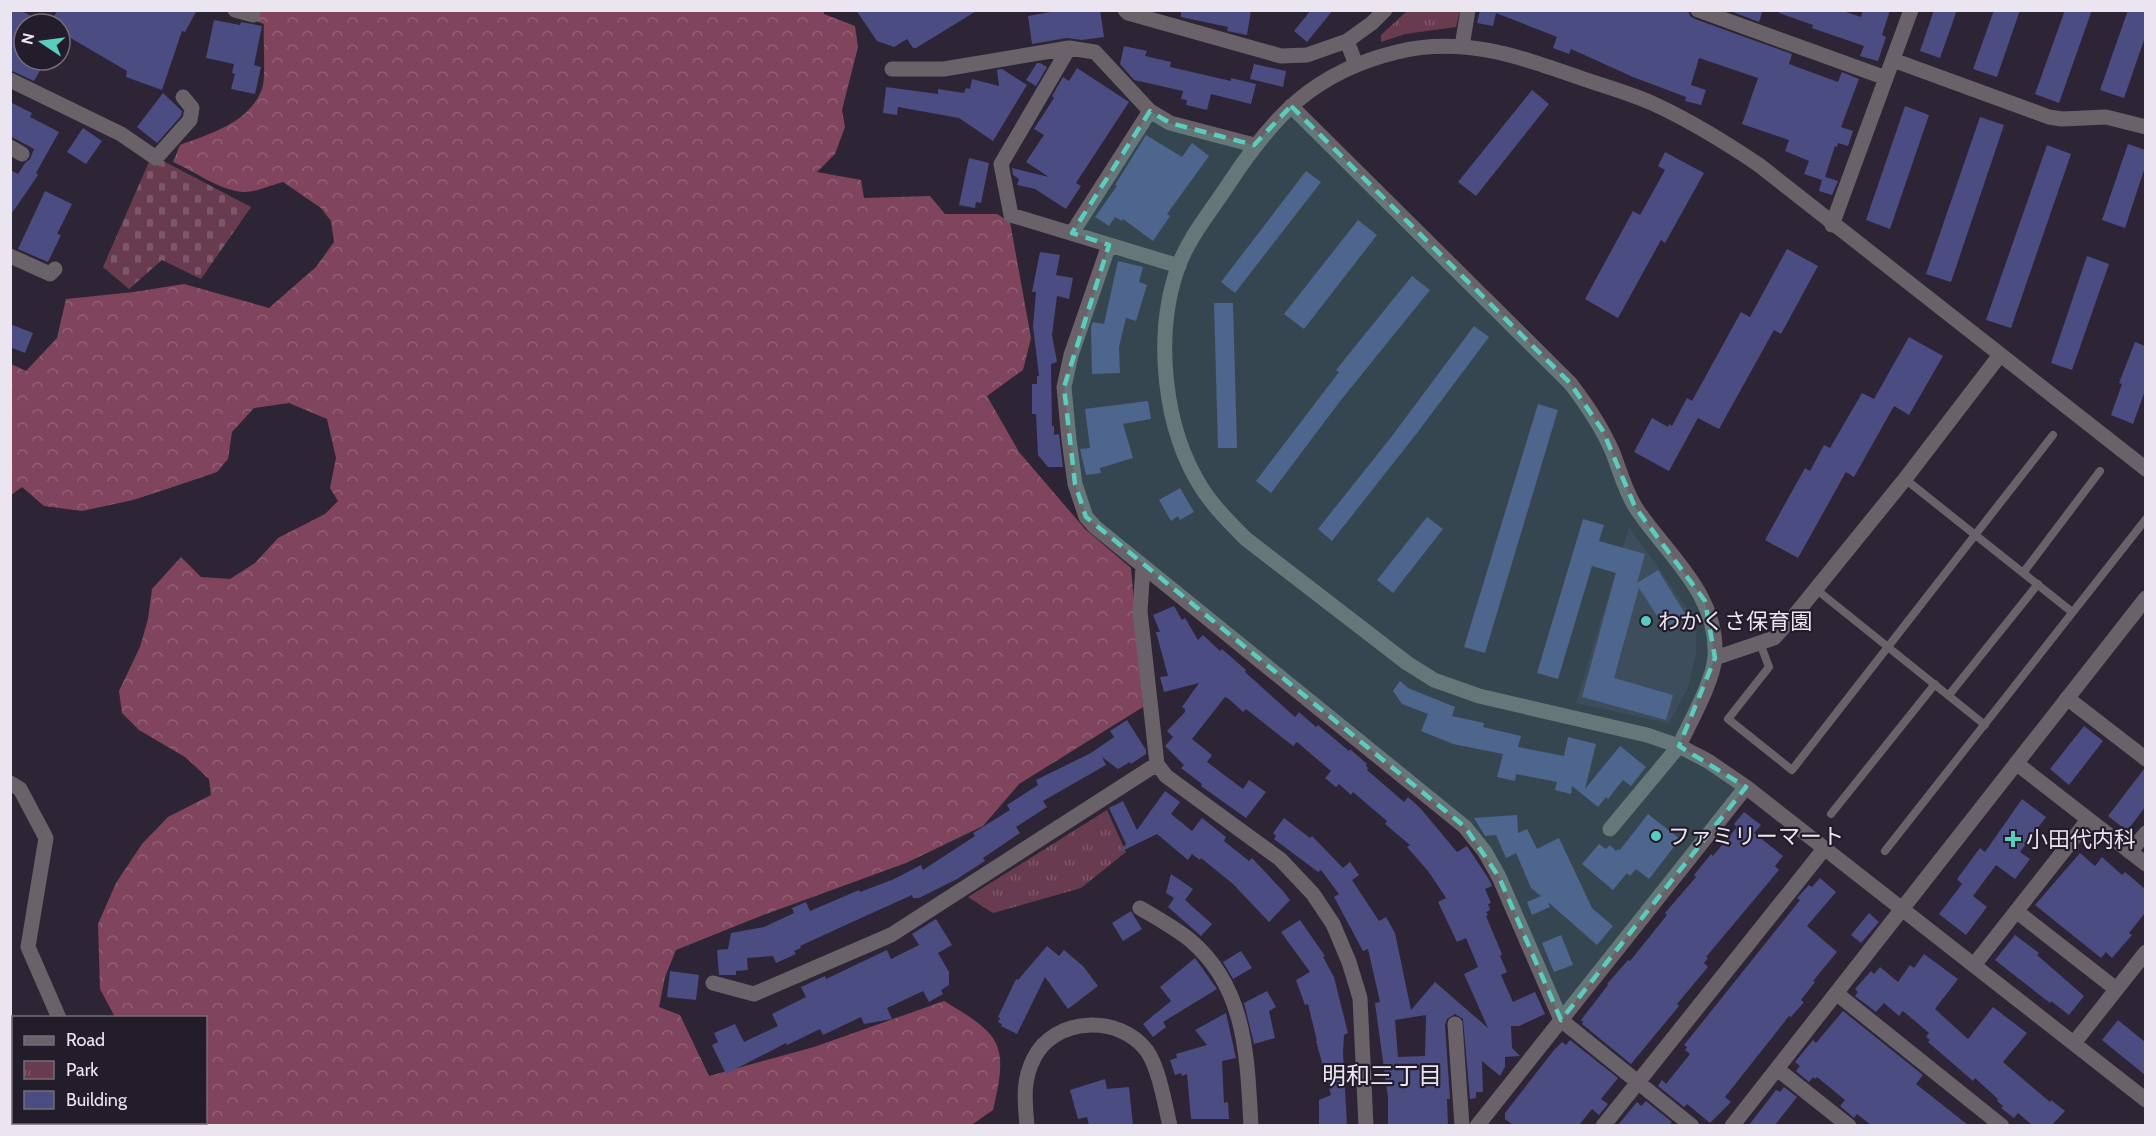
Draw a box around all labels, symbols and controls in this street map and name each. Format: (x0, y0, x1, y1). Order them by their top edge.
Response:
north arrow (12, 12, 72, 72)
text: N (17, 31, 38, 46)
place label: わかくさ保育園 (1658, 608, 1812, 635)
marker: わかくさ保育園 (1639, 614, 1653, 628)
place label: ファミリーマート (1668, 823, 1844, 850)
place label: 小田代内科 (2026, 826, 2136, 853)
marker: ファミリーマート (1649, 829, 1663, 843)
marker: 小田代内科 (2004, 830, 2022, 848)
legend (12, 1016, 207, 1124)
text: Road (66, 1029, 105, 1051)
text: Park (66, 1059, 99, 1081)
district label: 明和三丁目 (1322, 1061, 1442, 1090)
text: Building (66, 1089, 128, 1111)

